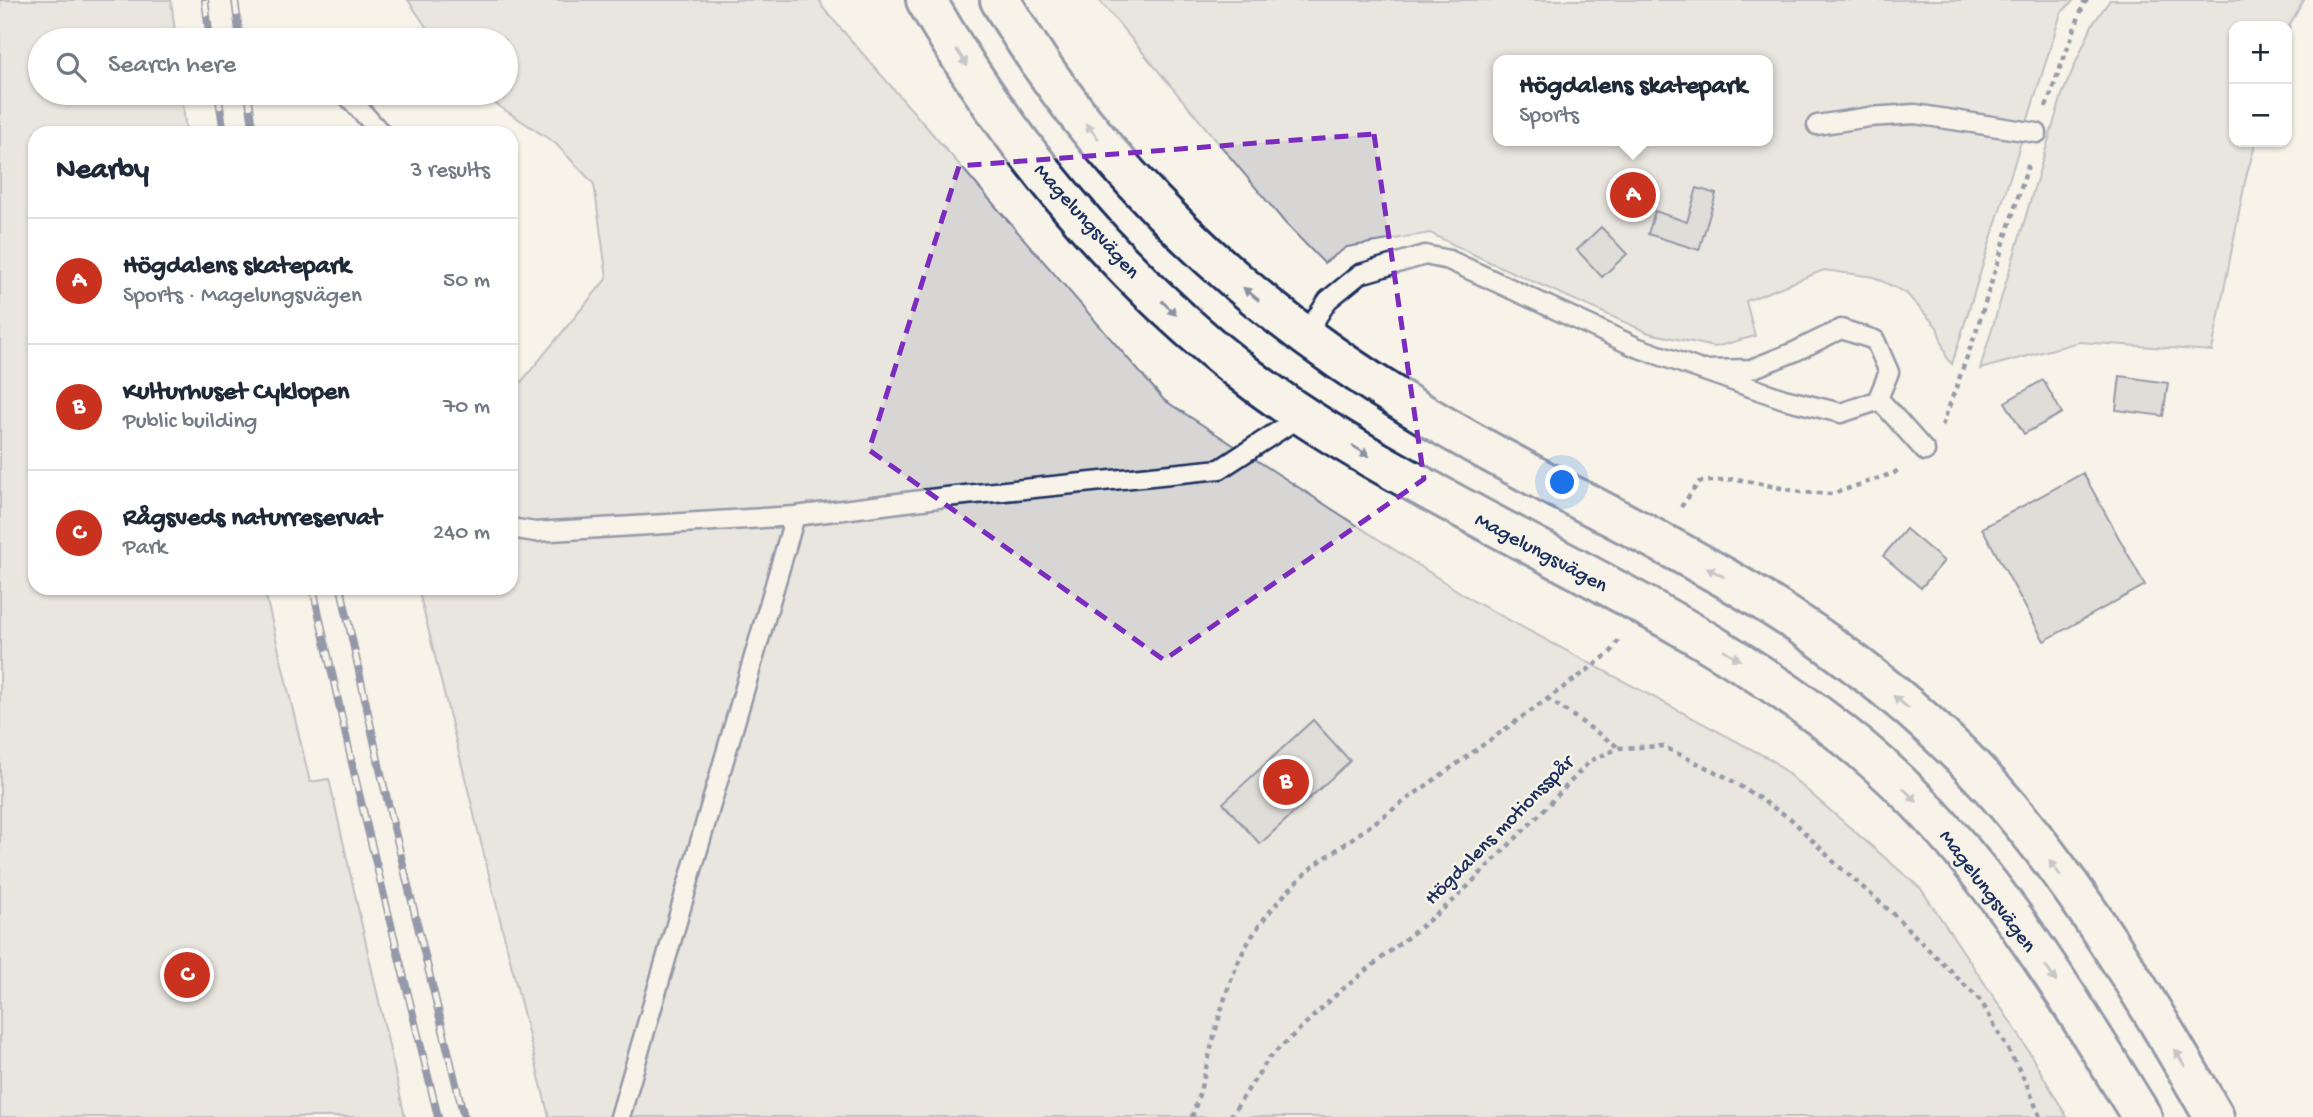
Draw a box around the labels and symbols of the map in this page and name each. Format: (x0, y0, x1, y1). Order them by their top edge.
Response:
one-way arrow (955, 48, 968, 68)
one-way arrow (1085, 123, 1100, 140)
street label: Magelungsvägen (1027, 159, 1144, 285)
pin: A (1610, 169, 1656, 221)
one-way arrow (1242, 287, 1259, 302)
one-way arrow (1160, 299, 1177, 315)
one-way arrow (1351, 445, 1370, 458)
your location (1545, 465, 1579, 499)
street label: Magelungsvägen (1470, 509, 1611, 600)
one-way arrow (1705, 566, 1725, 578)
one-way arrow (1722, 649, 1742, 662)
one-way arrow (1892, 694, 1910, 710)
street label: Högdalens motionsspår (1420, 750, 1582, 912)
pin: B (1263, 756, 1309, 808)
one-way arrow (1902, 787, 1919, 804)
street label: Magelungsvägen (1932, 826, 2040, 958)
one-way arrow (2048, 859, 2062, 877)
pin: C (164, 949, 210, 1001)
one-way arrow (2044, 964, 2057, 983)
one-way arrow (2174, 1048, 2187, 1067)

